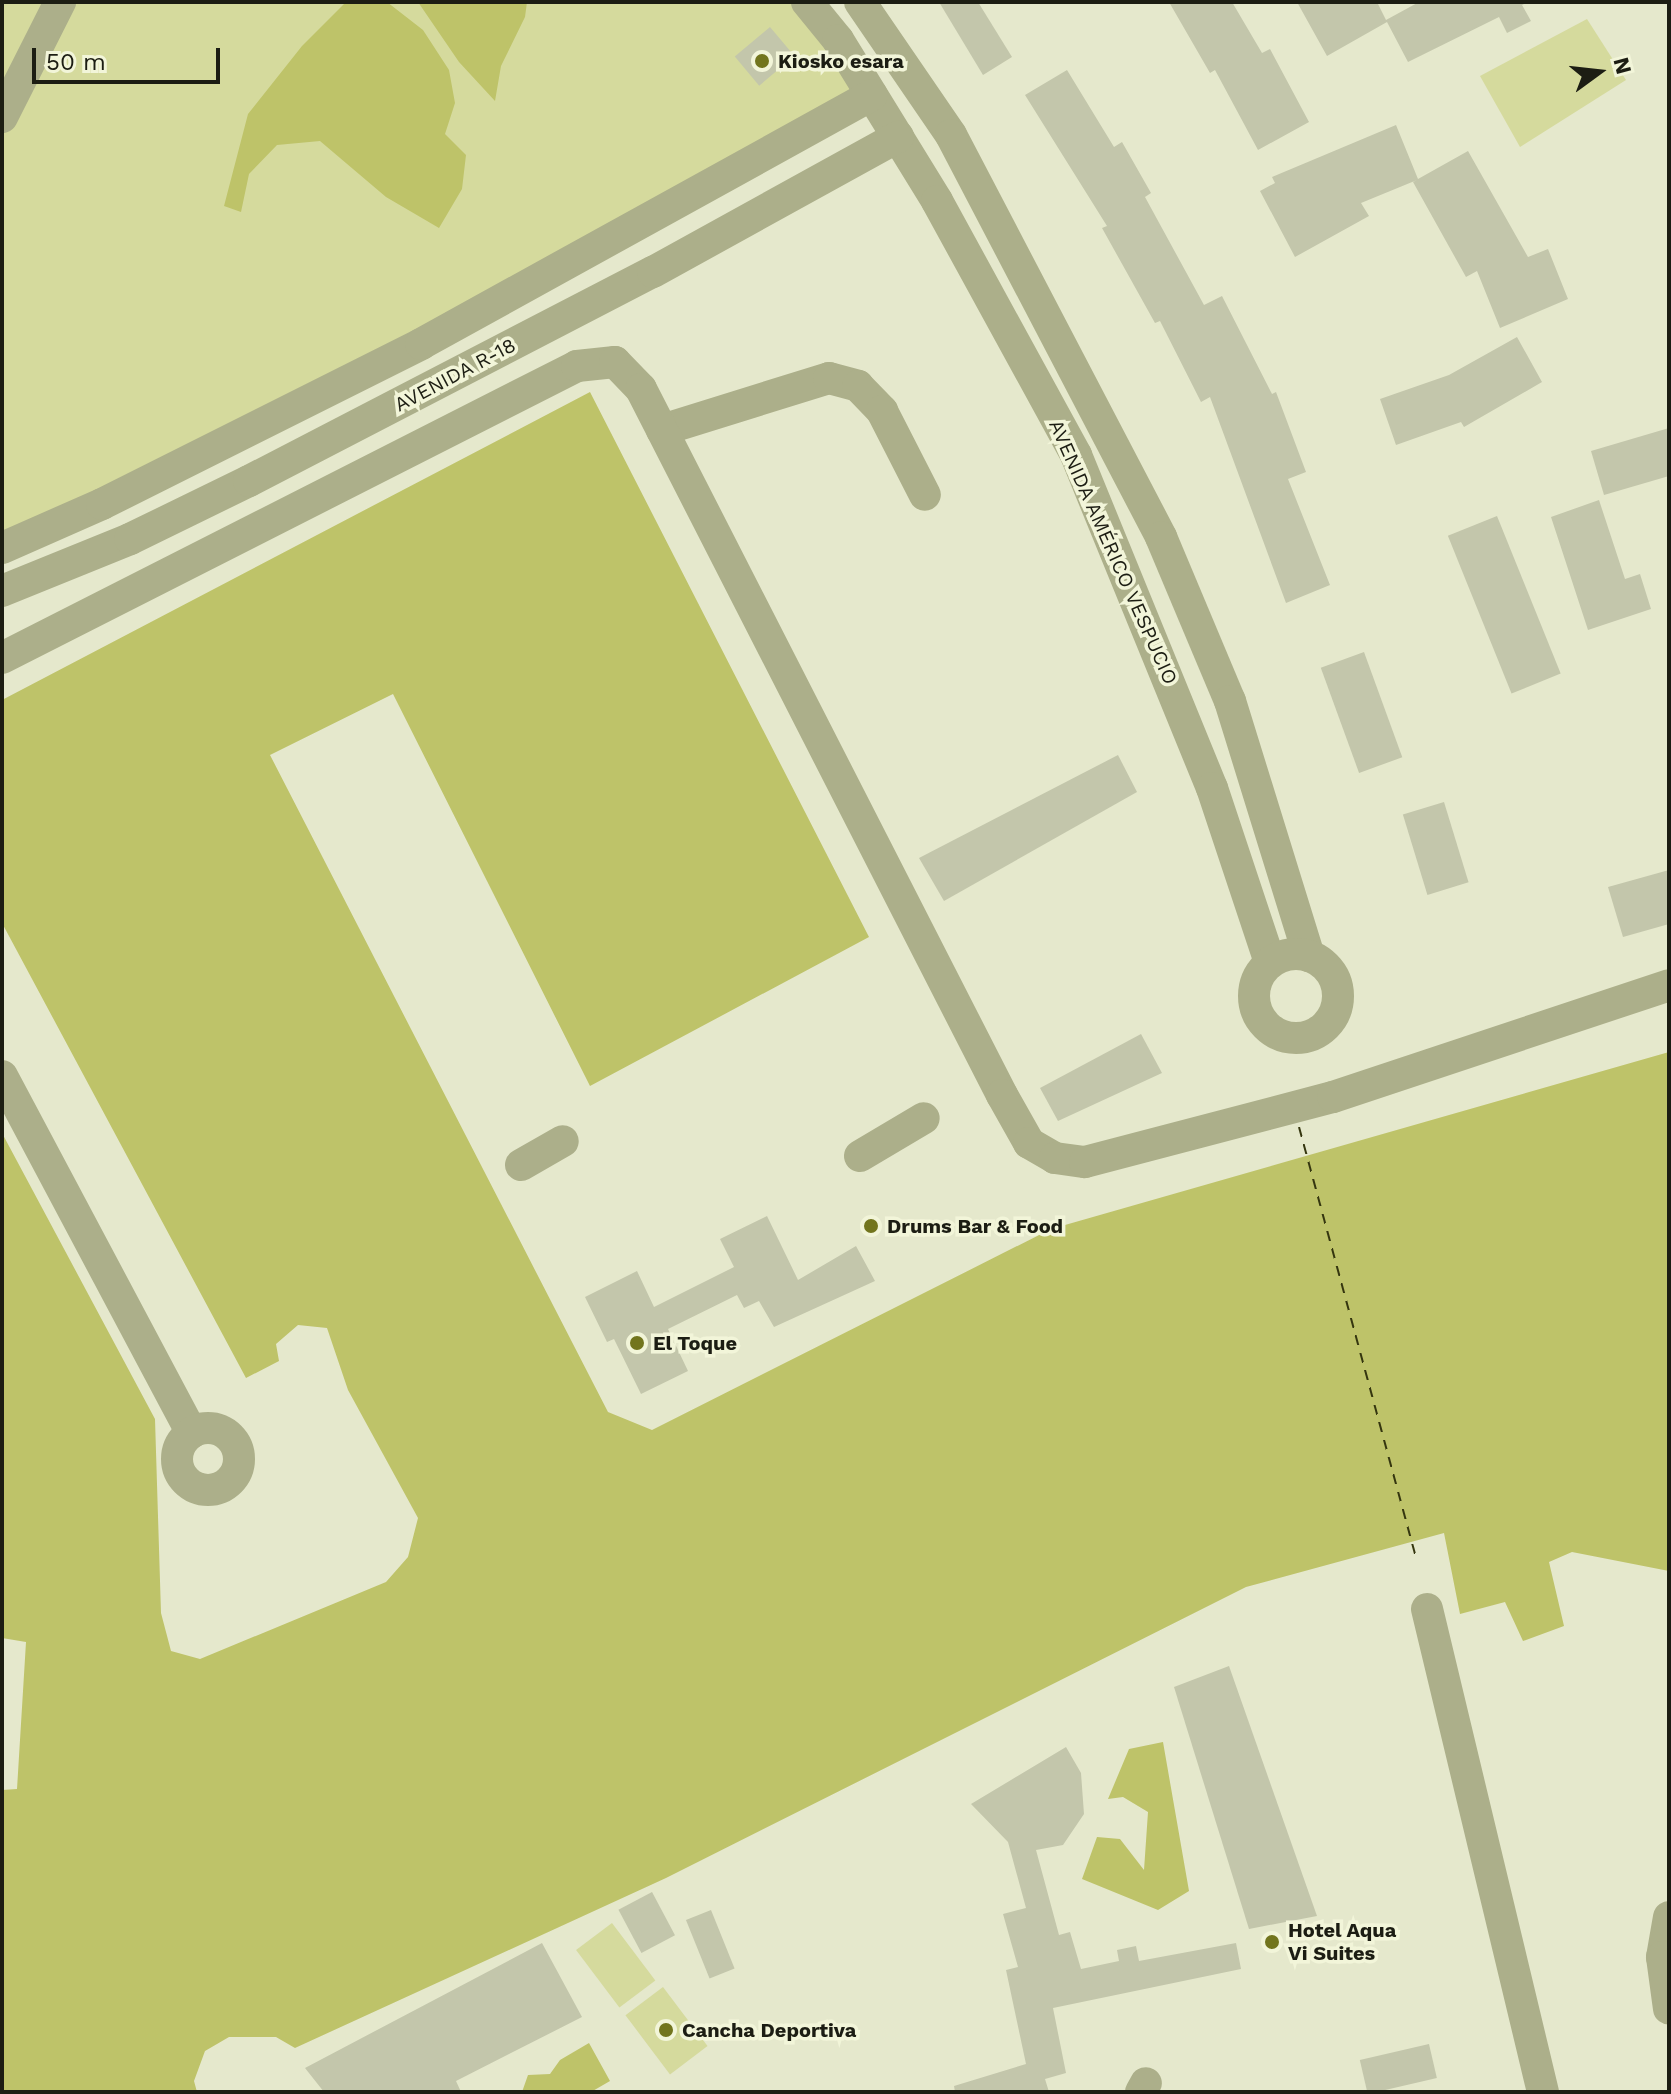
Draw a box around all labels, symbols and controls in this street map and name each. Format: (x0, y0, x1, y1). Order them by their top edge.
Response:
scale bar (36, 32, 224, 82)
north arrow (1559, 32, 1639, 112)
text: 50 m (46, 48, 106, 76)
place label: Kiosko esara (778, 49, 904, 73)
marker: Kiosko esara (753, 52, 771, 70)
text: N (1608, 55, 1637, 77)
street label: AVENIDA R-18 (390, 333, 520, 417)
street label: AVENIDA AMÉRICO VESPUCIO (1043, 415, 1183, 689)
place label: Drums Bar & Food (887, 1214, 1063, 1238)
marker: Drums Bar & Food (862, 1217, 880, 1235)
place label: El Toque (653, 1331, 738, 1355)
marker: El Toque (628, 1334, 646, 1352)
place label: Hotel Aqua Vi Suites (1288, 1918, 1397, 1965)
marker: Hotel Aqua Vi Suites (1263, 1933, 1281, 1951)
place label: Cancha Deportiva (682, 2018, 857, 2042)
marker: Cancha Deportiva (657, 2021, 675, 2039)

